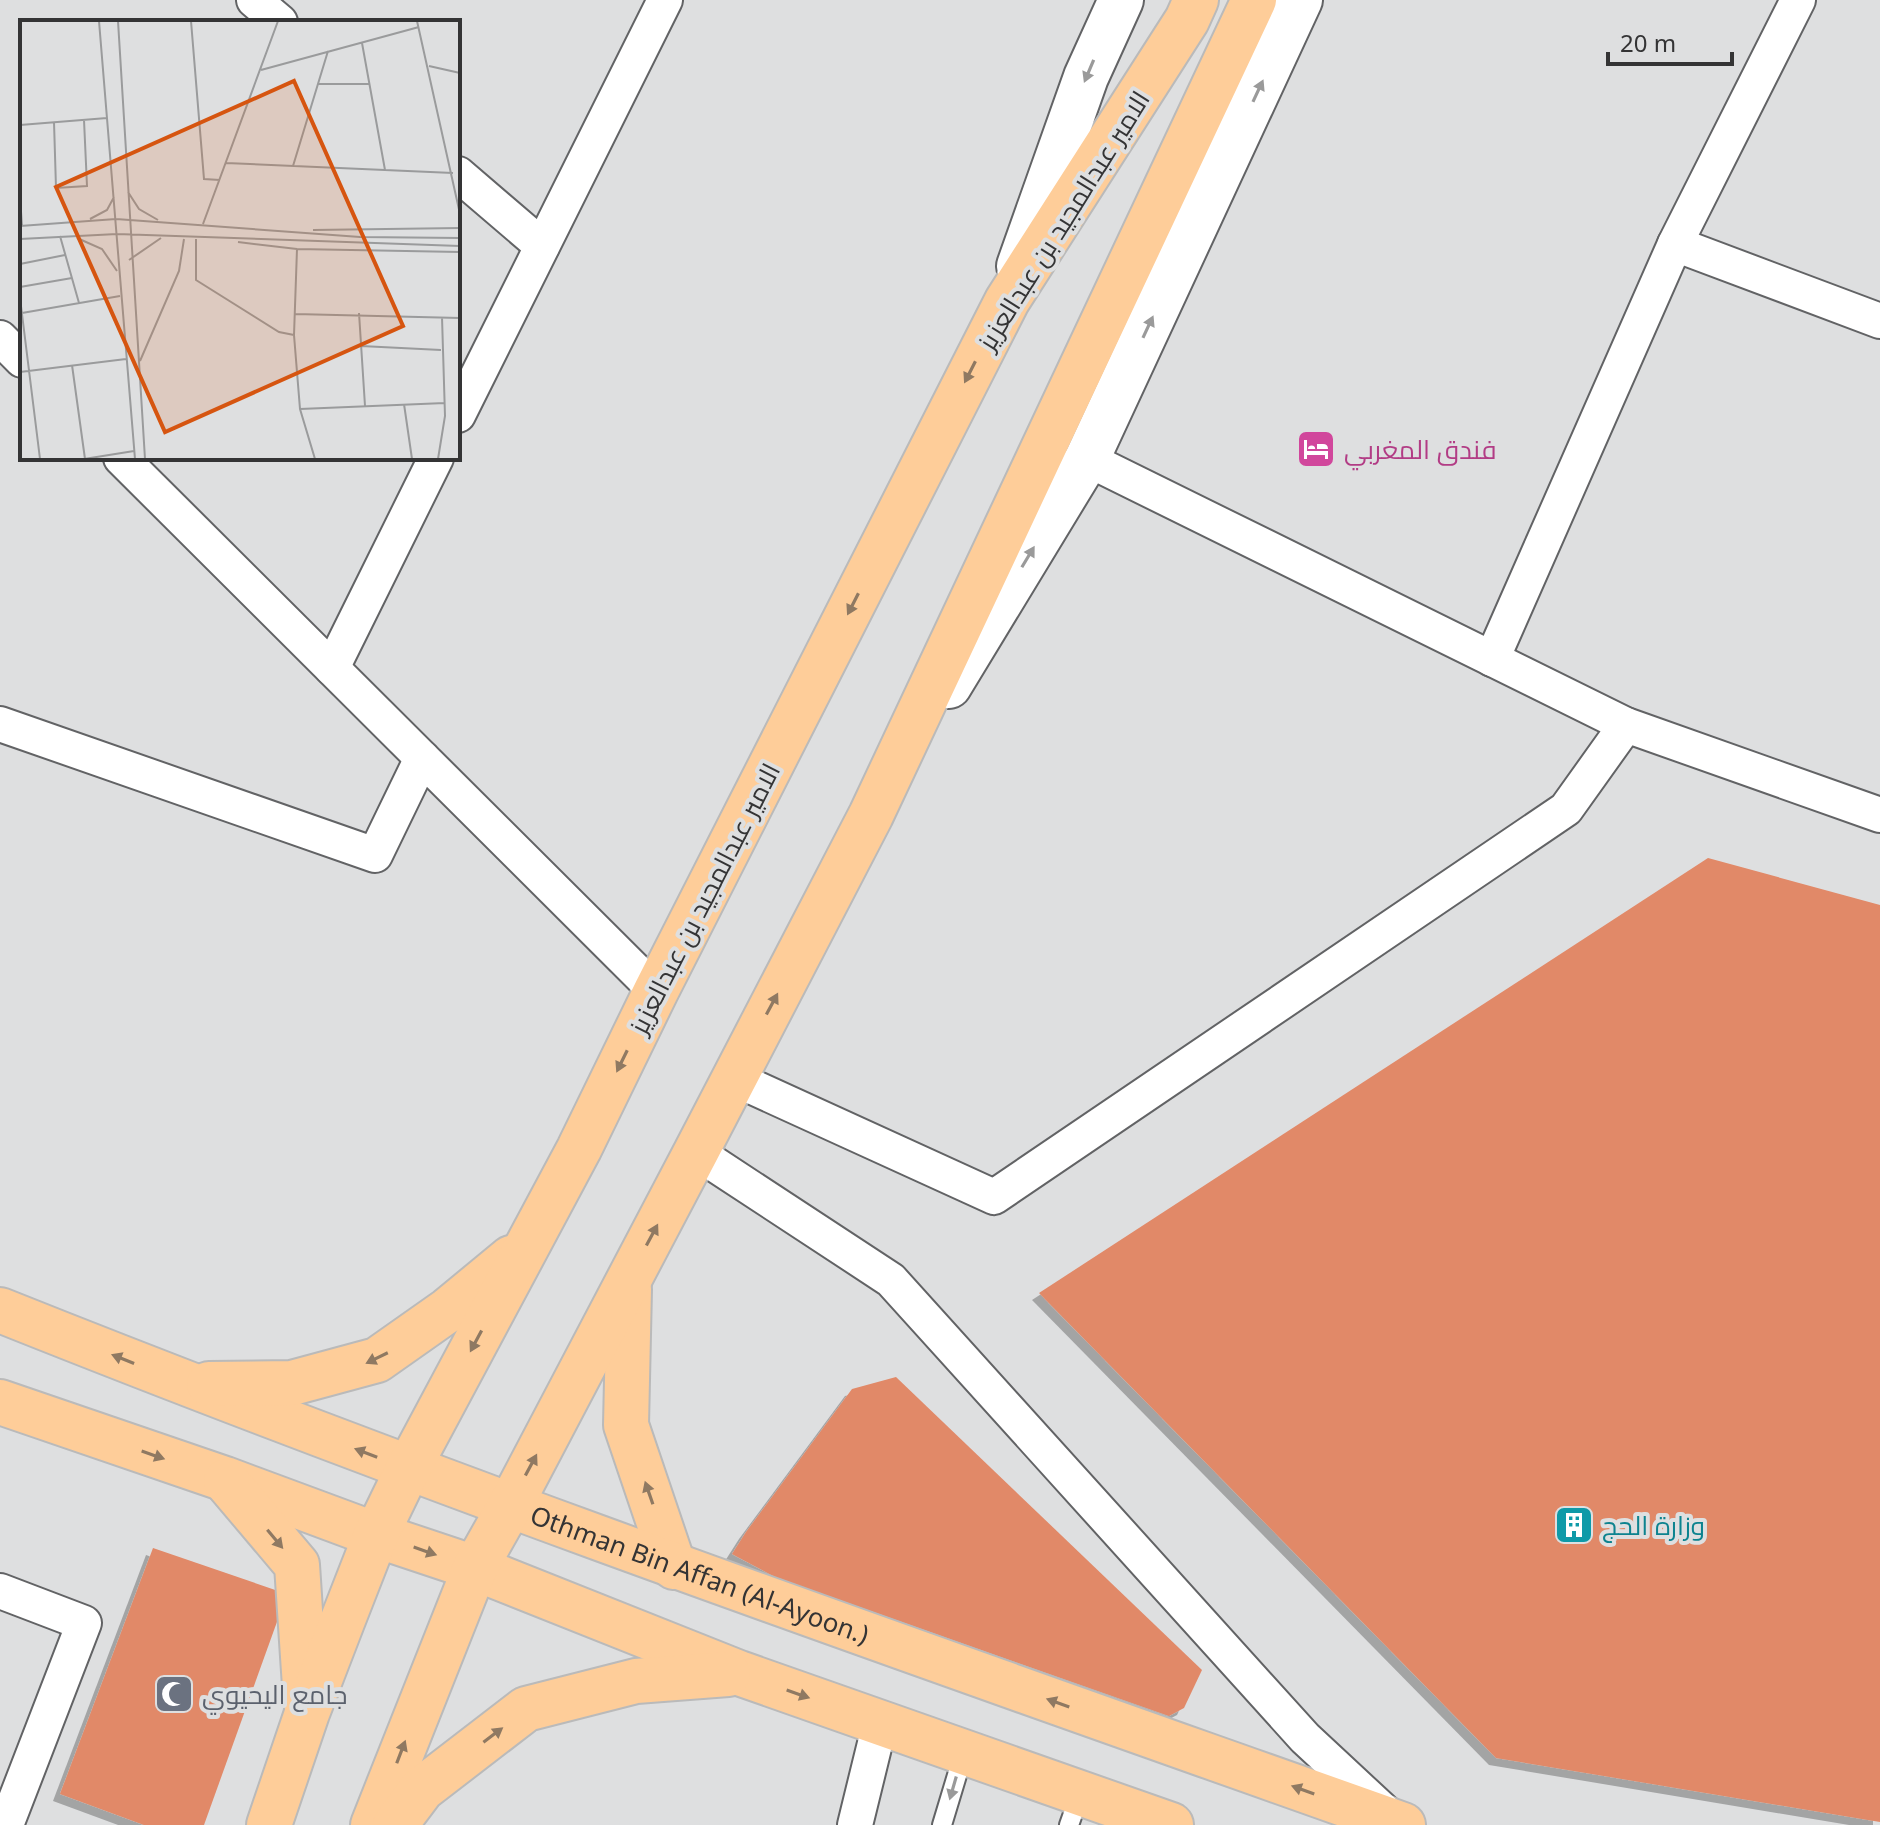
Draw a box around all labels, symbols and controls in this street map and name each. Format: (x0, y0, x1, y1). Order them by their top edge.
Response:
scale bar (1608, 16, 1732, 66)
inset map (20, 20, 460, 460)
text: 20 m (1620, 26, 1676, 59)
one-way arrow (1083, 59, 1096, 83)
one-way arrow (1251, 79, 1265, 103)
street label: الامير عبدالمجيد بن عبدالعزيز (967, 84, 1158, 358)
one-way arrow (1141, 315, 1155, 338)
one-way arrow (964, 361, 977, 384)
hotel icon: فندق المغربي (1295, 428, 1337, 470)
place label: فندق المغربي (1344, 431, 1497, 471)
one-way arrow (1020, 546, 1035, 567)
one-way arrow (846, 593, 859, 616)
street label: الامير عبدالمجيد بن عبدالعزيز (619, 756, 788, 1041)
one-way arrow (764, 993, 778, 1015)
one-way arrow (615, 1050, 629, 1073)
one-way arrow (645, 1224, 659, 1246)
one-way arrow (470, 1330, 483, 1353)
one-way arrow (365, 1351, 388, 1365)
one-way arrow (111, 1353, 135, 1366)
one-way arrow (354, 1446, 378, 1459)
one-way arrow (142, 1449, 166, 1461)
one-way arrow (524, 1454, 538, 1476)
one-way arrow (643, 1481, 655, 1505)
street label: Othman Bin Affan (Al-Ayoon.) (525, 1496, 874, 1652)
building icon: وزارة الحج (1553, 1504, 1595, 1546)
place label: وزارة الحج (1602, 1507, 1705, 1543)
one-way arrow (266, 1528, 283, 1548)
one-way arrow (413, 1546, 437, 1558)
mosque icon: جامع اليحيوي (153, 1673, 195, 1715)
place label: جامع اليحيوي (202, 1676, 347, 1715)
one-way arrow (786, 1688, 810, 1701)
one-way arrow (1046, 1696, 1070, 1708)
one-way arrow (483, 1727, 503, 1743)
one-way arrow (395, 1740, 408, 1764)
one-way arrow (946, 1777, 959, 1801)
one-way arrow (1291, 1783, 1315, 1795)

